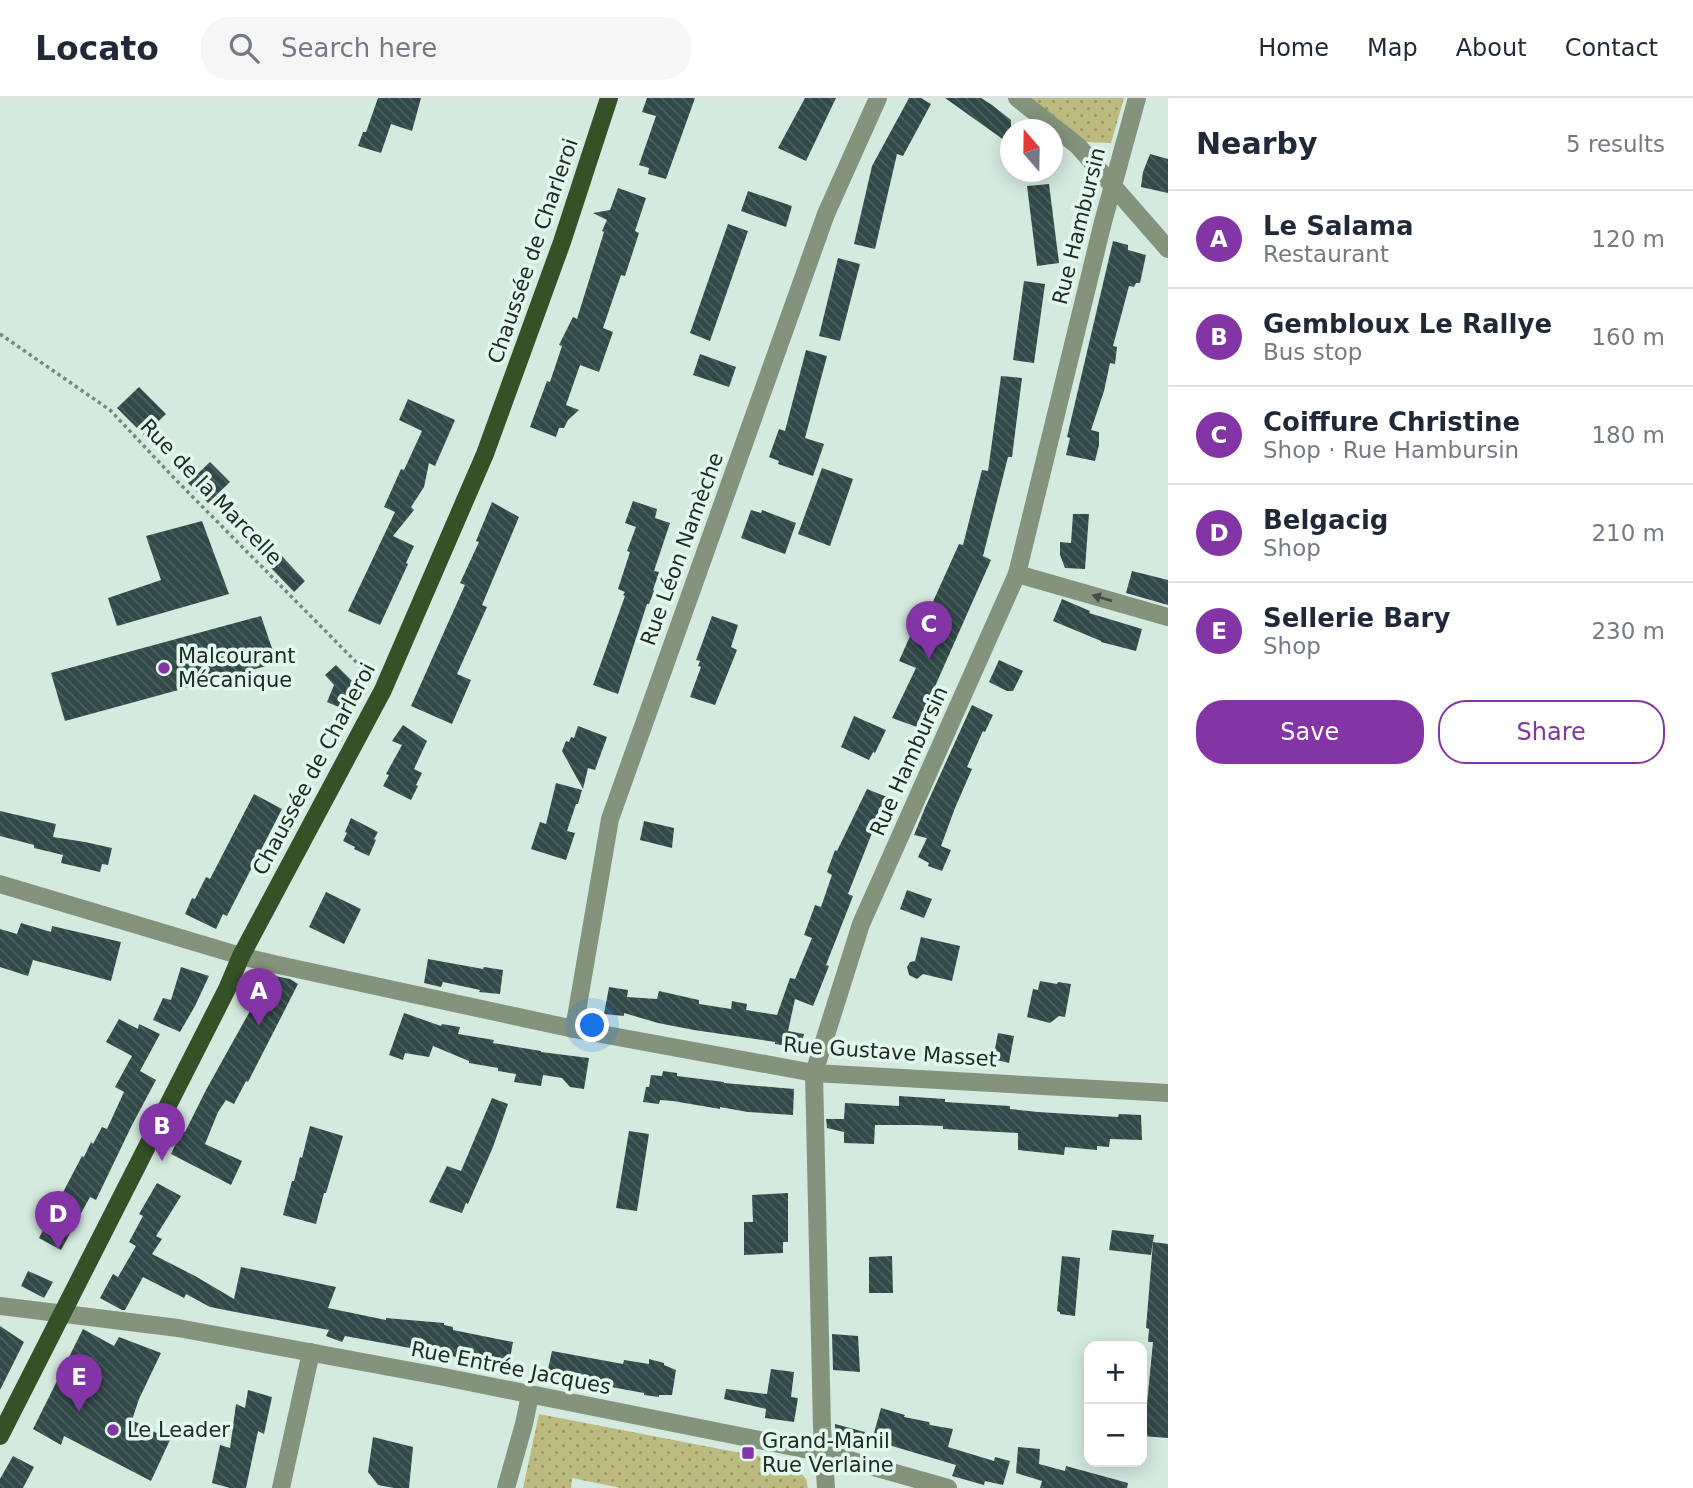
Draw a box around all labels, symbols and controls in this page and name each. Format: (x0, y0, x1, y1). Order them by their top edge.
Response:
search box (201, 17, 691, 80)
text: Locato (35, 29, 159, 68)
icon: search (225, 29, 263, 67)
text: Search here (281, 33, 437, 63)
text: Home (1258, 34, 1329, 62)
text: Map (1367, 34, 1418, 62)
text: About (1456, 34, 1527, 62)
text: Contact (1565, 34, 1658, 62)
north arrow (1000, 119, 1063, 182)
text: Nearby (1196, 126, 1318, 161)
text: 5 results (1566, 131, 1665, 157)
street label: Chaussée de Charleroi (483, 135, 583, 367)
street label: Rue Hambursin (1048, 145, 1110, 307)
text: Le Salama (1263, 211, 1414, 241)
text: A (1210, 226, 1228, 252)
text: 120 m (1591, 226, 1665, 252)
text: Restaurant (1263, 241, 1389, 267)
text: Gembloux Le Rallye (1263, 309, 1552, 339)
text: B (1210, 324, 1228, 350)
text: 160 m (1591, 324, 1665, 350)
text: Bus stop (1263, 339, 1362, 365)
text: Coiffure Christine (1263, 407, 1520, 437)
street label: Rue de la Marcelle (135, 414, 287, 570)
text: C (1211, 422, 1227, 448)
text: 180 m (1591, 422, 1665, 448)
text: Shop · Rue Hambursin (1263, 437, 1519, 463)
street label: Rue Léon Namèche (636, 449, 728, 649)
text: Belgacig (1263, 505, 1388, 535)
text: D (1209, 520, 1229, 546)
text: 210 m (1591, 520, 1665, 546)
text: Shop (1263, 535, 1321, 561)
one-way arrow (1092, 593, 1113, 603)
pin: C (906, 601, 952, 659)
text: Sellerie Bary (1263, 603, 1450, 633)
text: E (1211, 618, 1227, 644)
text: 230 m (1591, 618, 1665, 644)
text: Shop (1263, 633, 1321, 659)
place label: Malcourant Mécanique (178, 644, 296, 692)
street label: Chaussée de Charleroi (248, 659, 380, 879)
marker: Malcourant Mécanique (156, 660, 172, 676)
street label: Rue Hambursin (865, 683, 953, 839)
button: Save (1196, 700, 1424, 764)
button: Share (1438, 700, 1665, 764)
pin: A (236, 968, 282, 1026)
your location (575, 1008, 609, 1042)
street label: Rue Gustave Masset (782, 1033, 998, 1071)
pin: B (139, 1103, 185, 1161)
pin: D (35, 1191, 81, 1249)
street label: Rue Entrée Jacques (409, 1337, 613, 1399)
map controls (1084, 1341, 1147, 1467)
button: + (1084, 1341, 1147, 1404)
pin: E (56, 1354, 102, 1412)
button: − (1084, 1404, 1147, 1467)
place label: Le Leader (127, 1418, 230, 1442)
marker: Le Leader (105, 1422, 121, 1438)
place label: Grand-Manil Rue Verlaine (762, 1429, 894, 1477)
marker: Grand-Manil Rue Verlaine (740, 1445, 756, 1461)

